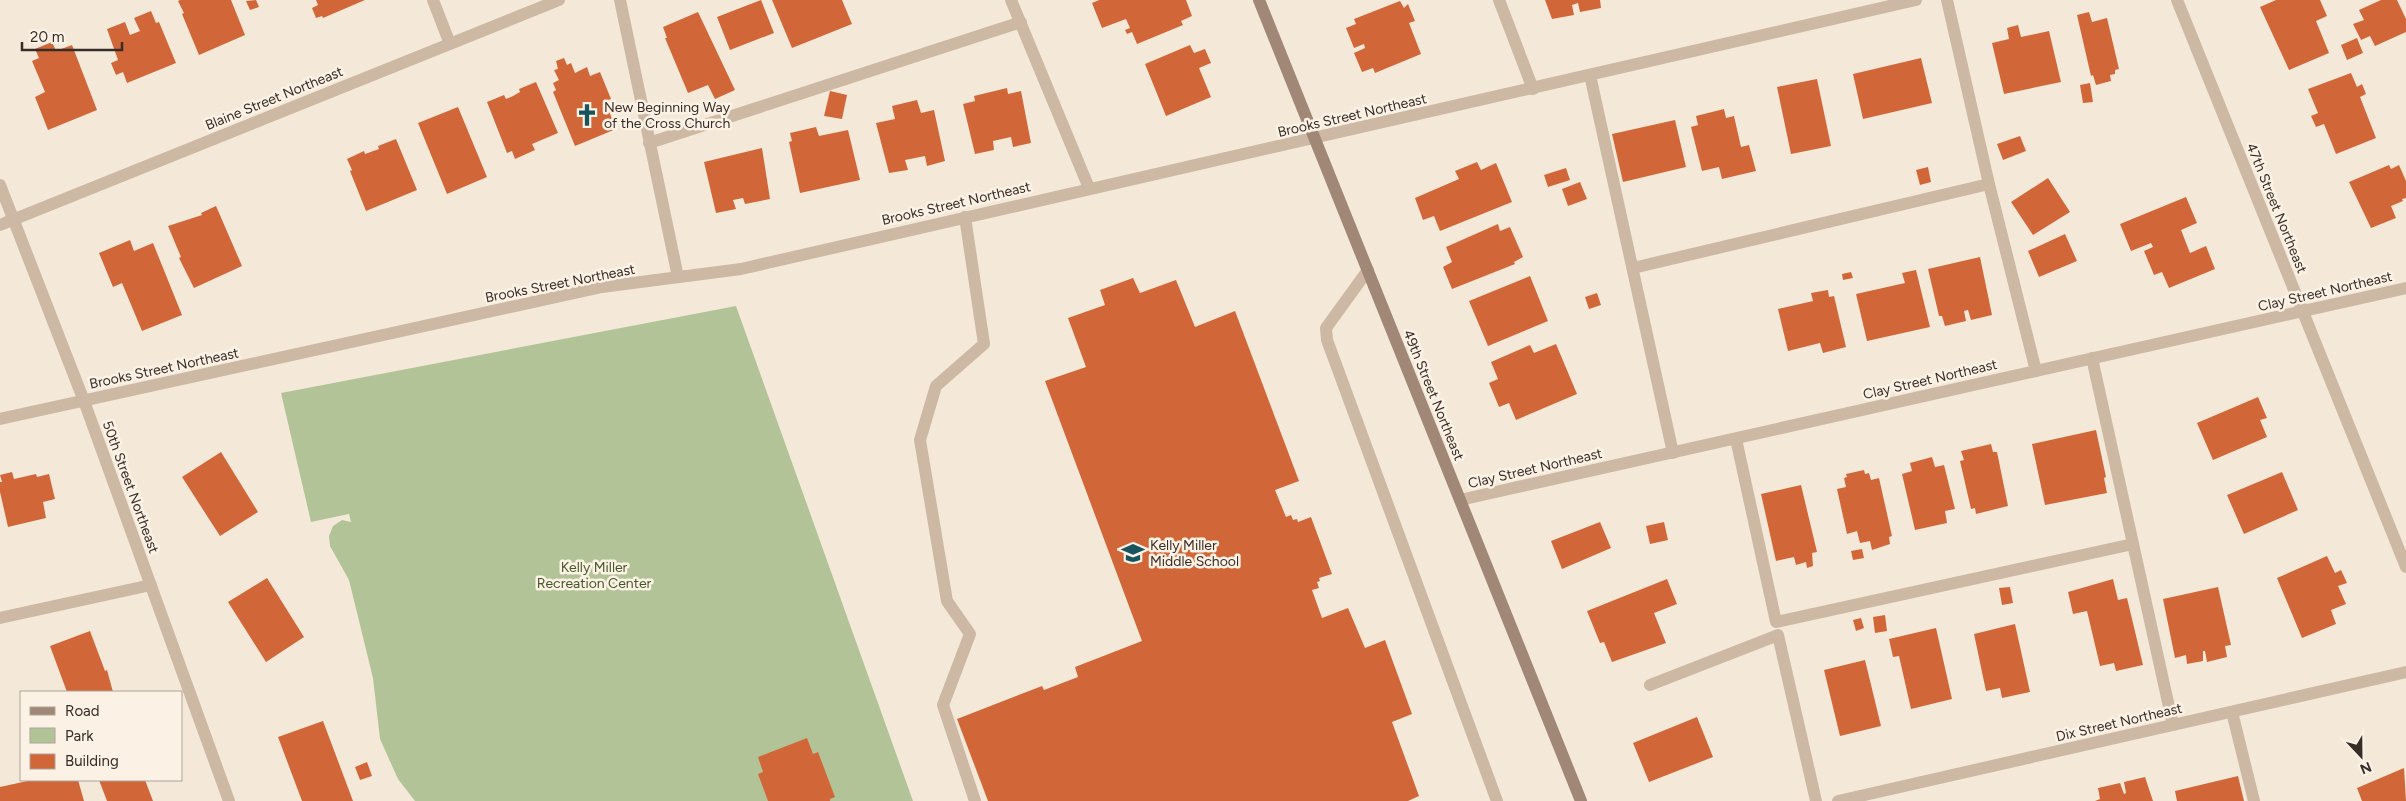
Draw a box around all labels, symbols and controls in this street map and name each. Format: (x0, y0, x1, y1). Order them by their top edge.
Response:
scale bar (22, 20, 122, 52)
text: 20 m (30, 28, 64, 46)
street label: Blaine Street Northeast (203, 63, 346, 134)
street label: Brooks Street Northeast (1276, 90, 1428, 141)
place label: New Beginning Way of the Cross Church (604, 99, 731, 132)
church icon: New Beginning Way of the Cross Church (574, 102, 600, 128)
street label: 47th Street Northeast (2243, 141, 2310, 276)
street label: Brooks Street Northeast (880, 178, 1032, 229)
street label: Brooks Street Northeast (484, 261, 636, 306)
street label: Clay Street Northeast (2256, 268, 2394, 315)
street label: 49th Street Northeast (1400, 327, 1467, 463)
street label: Brooks Street Northeast (88, 344, 240, 393)
street label: Clay Street Northeast (1861, 356, 1999, 403)
street label: 50th Street Northeast (99, 419, 162, 556)
street label: Clay Street Northeast (1466, 445, 1604, 492)
place label: Kelly Miller Middle School (1150, 537, 1239, 570)
school or university icon: Kelly Miller Middle School (1120, 540, 1146, 566)
park label: Kelly Miller Recreation Center (537, 559, 652, 592)
legend (20, 691, 182, 781)
street label: Dix Street Northeast (2054, 700, 2184, 745)
text: Road (65, 702, 100, 720)
text: Park (65, 727, 94, 745)
north arrow (2336, 731, 2386, 781)
text: Building (65, 752, 119, 770)
text: N (2357, 758, 2374, 777)

